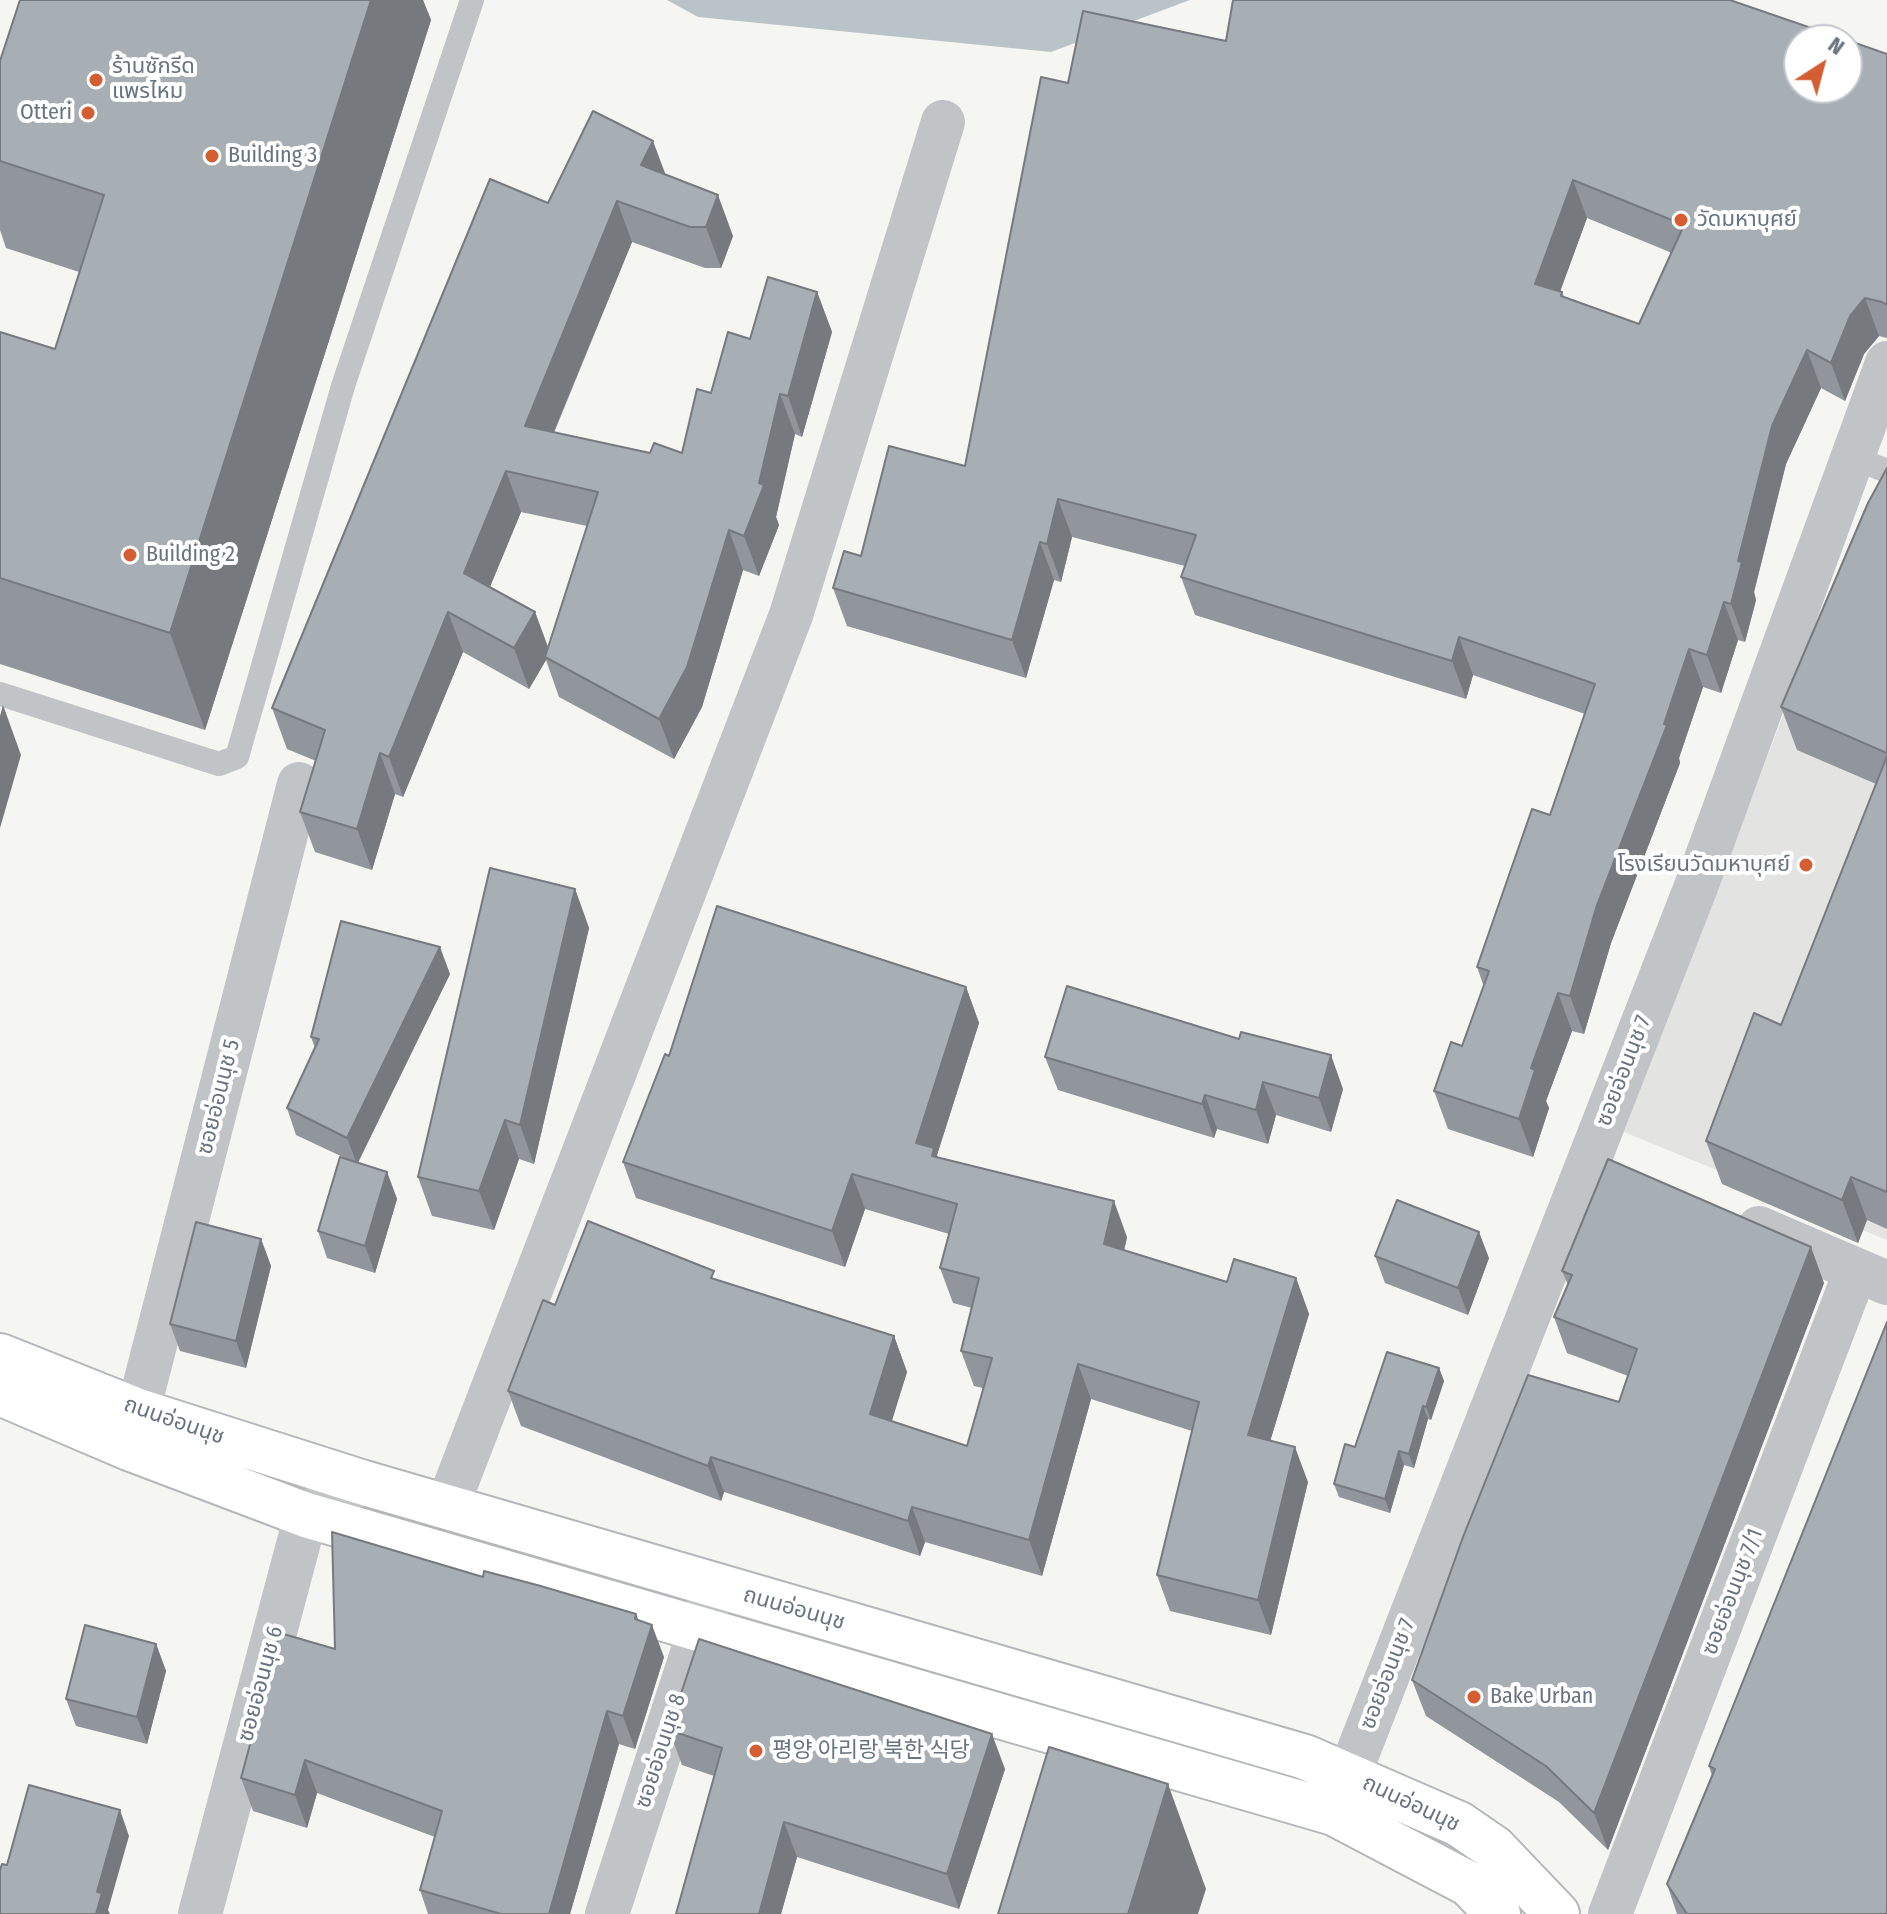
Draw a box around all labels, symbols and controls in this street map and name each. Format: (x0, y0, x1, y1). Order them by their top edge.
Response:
north arrow (1783, 24, 1863, 104)
text: N (1823, 31, 1849, 61)
place label: ร้านซักรีด แพรไหม (112, 54, 195, 106)
marker: ร้านซักรีด แพรไหม (87, 71, 105, 89)
place label: Otteri (20, 100, 72, 126)
marker: Otteri (79, 104, 97, 122)
place label: Building 3 (228, 143, 317, 169)
marker: Building 3 (203, 147, 221, 165)
place label: วัดมหาบุศย์ (1697, 207, 1797, 233)
marker: วัดมหาบุศย์ (1672, 211, 1690, 229)
place label: Building 2 (146, 542, 235, 568)
marker: Building 2 (121, 546, 139, 564)
place label: โรงเรียนวัดมหาบุศย์ (1617, 852, 1790, 878)
marker: โรงเรียนวัดมหาบุศย์ (1797, 856, 1815, 874)
street label: ซอยอ่อนนุช 7 (1591, 1012, 1657, 1130)
street label: ซอยอ่อนนุช 5 (192, 1037, 246, 1157)
street label: ถนนอ่อนนุช (120, 1392, 228, 1450)
street label: ซอยอ่อนนุช 7/1 (1697, 1525, 1769, 1659)
street label: ถนนอ่อนนุช (740, 1582, 848, 1636)
street label: ซอยอ่อนนุช 7 (1355, 1615, 1421, 1733)
street label: ซอยอ่อนนุช 6 (233, 1623, 289, 1745)
place label: Bake Urban (1490, 1684, 1593, 1710)
marker: Bake Urban (1465, 1688, 1483, 1706)
street label: ซอยอ่อนนุช 8 (630, 1691, 692, 1811)
place label: 평양 아리랑 북한 식당 (772, 1738, 970, 1764)
marker: 평양 아리랑 북한 식당 (747, 1742, 765, 1760)
street label: ถนนอ่อนนุช (1358, 1770, 1464, 1838)

